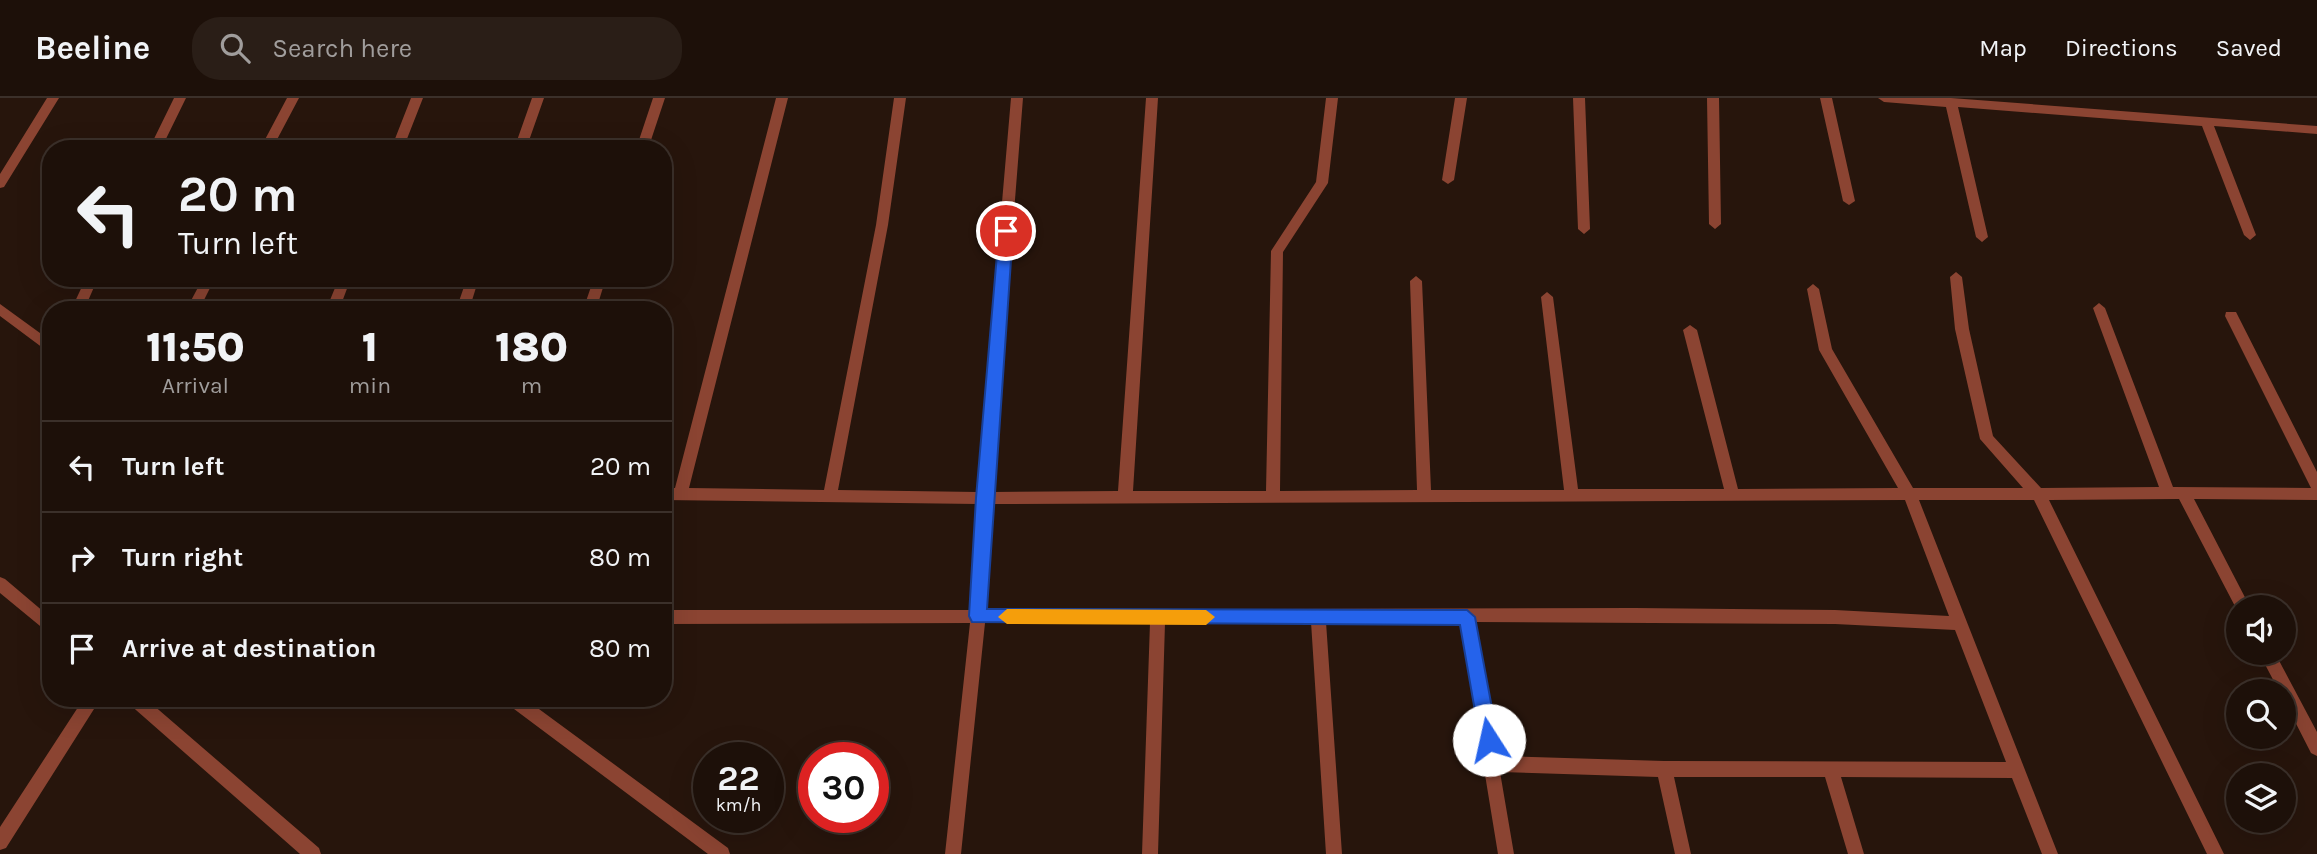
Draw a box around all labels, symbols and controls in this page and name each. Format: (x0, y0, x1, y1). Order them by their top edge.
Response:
search box (192, 17, 682, 80)
text: Beeline (35, 29, 150, 67)
icon: search (216, 29, 254, 67)
text: Search here (272, 33, 412, 64)
text: Map (1979, 34, 2027, 62)
text: Directions (2065, 34, 2178, 62)
text: Saved (2216, 34, 2282, 62)
text: 20 m (178, 166, 298, 223)
icon: left (63, 168, 154, 259)
pin (976, 201, 1036, 261)
icon: arrive (987, 212, 1025, 250)
text: Turn left (178, 225, 298, 262)
text: 11:50 (146, 322, 245, 372)
text: 1 (362, 322, 378, 372)
text: 180 (495, 322, 568, 372)
text: Arrival (162, 372, 229, 399)
text: min (349, 372, 391, 399)
text: m (521, 372, 542, 399)
icon: left (63, 448, 101, 486)
text: Turn left (122, 451, 224, 482)
text: 20 m (590, 451, 651, 482)
icon: right (63, 539, 101, 577)
text: Turn right (122, 542, 243, 573)
text: 80 m (589, 542, 651, 573)
map controls (2226, 595, 2296, 833)
button: sound (2226, 595, 2296, 665)
icon: arrive (63, 630, 101, 668)
text: Arrive at destination (122, 633, 376, 664)
text: 80 m (589, 633, 651, 664)
button: search (2226, 679, 2296, 749)
position arrow (1452, 703, 1526, 777)
speed limit sign: 30 (798, 742, 889, 833)
text: 22 (717, 758, 760, 799)
button: layers (2226, 763, 2296, 833)
text: km/h (716, 794, 761, 816)

